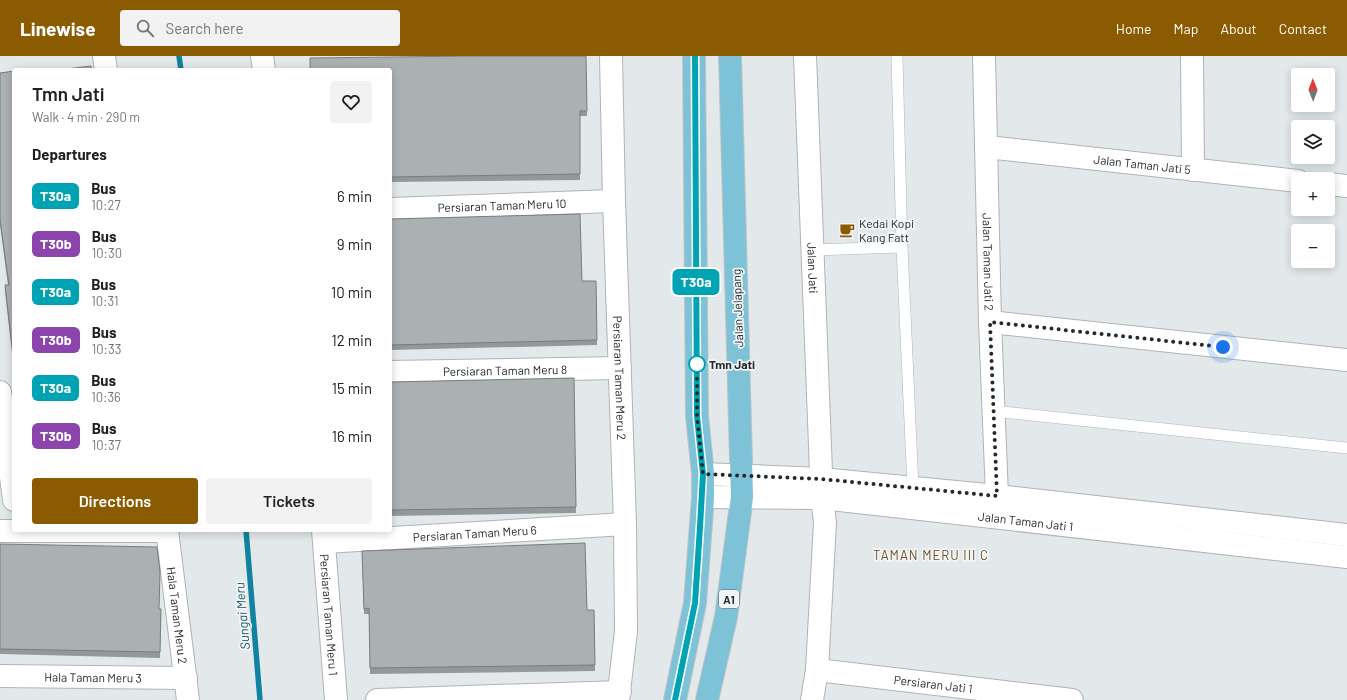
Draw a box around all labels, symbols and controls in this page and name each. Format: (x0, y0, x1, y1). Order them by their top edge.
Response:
search box (120, 10, 400, 46)
text: Linewise (20, 17, 96, 40)
icon: search (134, 17, 156, 39)
text: Search here (166, 19, 244, 37)
text: Home (1116, 20, 1152, 37)
text: Map (1174, 20, 1198, 37)
text: About (1220, 20, 1257, 37)
text: Contact (1279, 20, 1327, 37)
north arrow (1291, 68, 1335, 112)
map controls (1291, 68, 1335, 268)
button: heart (330, 81, 372, 123)
text: Tmn Jati (32, 82, 105, 105)
text: Walk · 4 min · 290 m (32, 109, 140, 125)
button: layers (1291, 120, 1335, 164)
text: Departures (32, 145, 107, 163)
street label: Jalan Taman Jati 5 (1093, 152, 1191, 176)
button: + (1291, 172, 1335, 216)
text: Bus (91, 179, 116, 197)
text: T30a (40, 187, 71, 204)
text: 6 min (337, 187, 372, 205)
street label: Persiaran Taman Meru 10 (437, 196, 567, 214)
text: 10:27 (91, 197, 121, 213)
street label: Jalan Taman Jati 2 (981, 213, 997, 311)
place label: Kedai Kopi Kang Fatt (859, 216, 914, 244)
cafe icon: Kedai Kopi Kang Fatt (838, 221, 856, 239)
button: − (1291, 224, 1335, 268)
text: Bus (92, 227, 117, 245)
text: T30b (40, 235, 72, 252)
text: 9 min (337, 235, 372, 253)
street label: Jalan Jati (805, 242, 821, 294)
text: 10:30 (92, 245, 122, 261)
street label: Jalan Jelapang (729, 268, 745, 348)
line badge: T30a (668, 269, 724, 295)
text: T30a (680, 273, 712, 290)
text: Bus (91, 275, 116, 293)
text: T30a (40, 283, 71, 300)
text: 10 min (331, 283, 372, 301)
text: 10:31 (91, 293, 119, 309)
street label: Persiaran Taman Meru 2 (611, 315, 629, 440)
text: Bus (92, 323, 117, 341)
text: T30b (40, 331, 72, 348)
text: 12 min (331, 331, 372, 349)
your location (1213, 337, 1233, 357)
text: 10:33 (92, 341, 121, 357)
marker: Tmn Jati (688, 355, 706, 373)
place label: Tmn Jati (709, 357, 755, 371)
street label: Persiaran Taman Meru 8 (443, 362, 567, 378)
text: Bus (91, 371, 116, 389)
text: T30a (40, 379, 71, 396)
text: 15 min (332, 379, 372, 397)
text: 10:36 (91, 389, 121, 405)
text: Bus (92, 419, 117, 437)
text: T30b (40, 427, 72, 444)
text: 16 min (332, 427, 372, 445)
text: 10:37 (92, 437, 121, 453)
button: Directions (32, 478, 198, 524)
button: Tickets (206, 478, 372, 524)
street label: Jalan Taman Jati 1 (977, 509, 1074, 533)
street label: Persiaran Taman Meru 6 (412, 522, 537, 544)
district label: TAMAN MERU III C (873, 547, 989, 563)
street label: Persiaran Taman Meru 1 (318, 553, 341, 676)
street label: Hala Taman Meru 2 (165, 566, 190, 665)
water label: Sungai Meru (231, 582, 253, 650)
road number: A1 (719, 590, 739, 608)
street label: Hala Taman Meru 3 (44, 669, 142, 685)
street label: Persiaran Jati 1 (893, 672, 973, 695)

